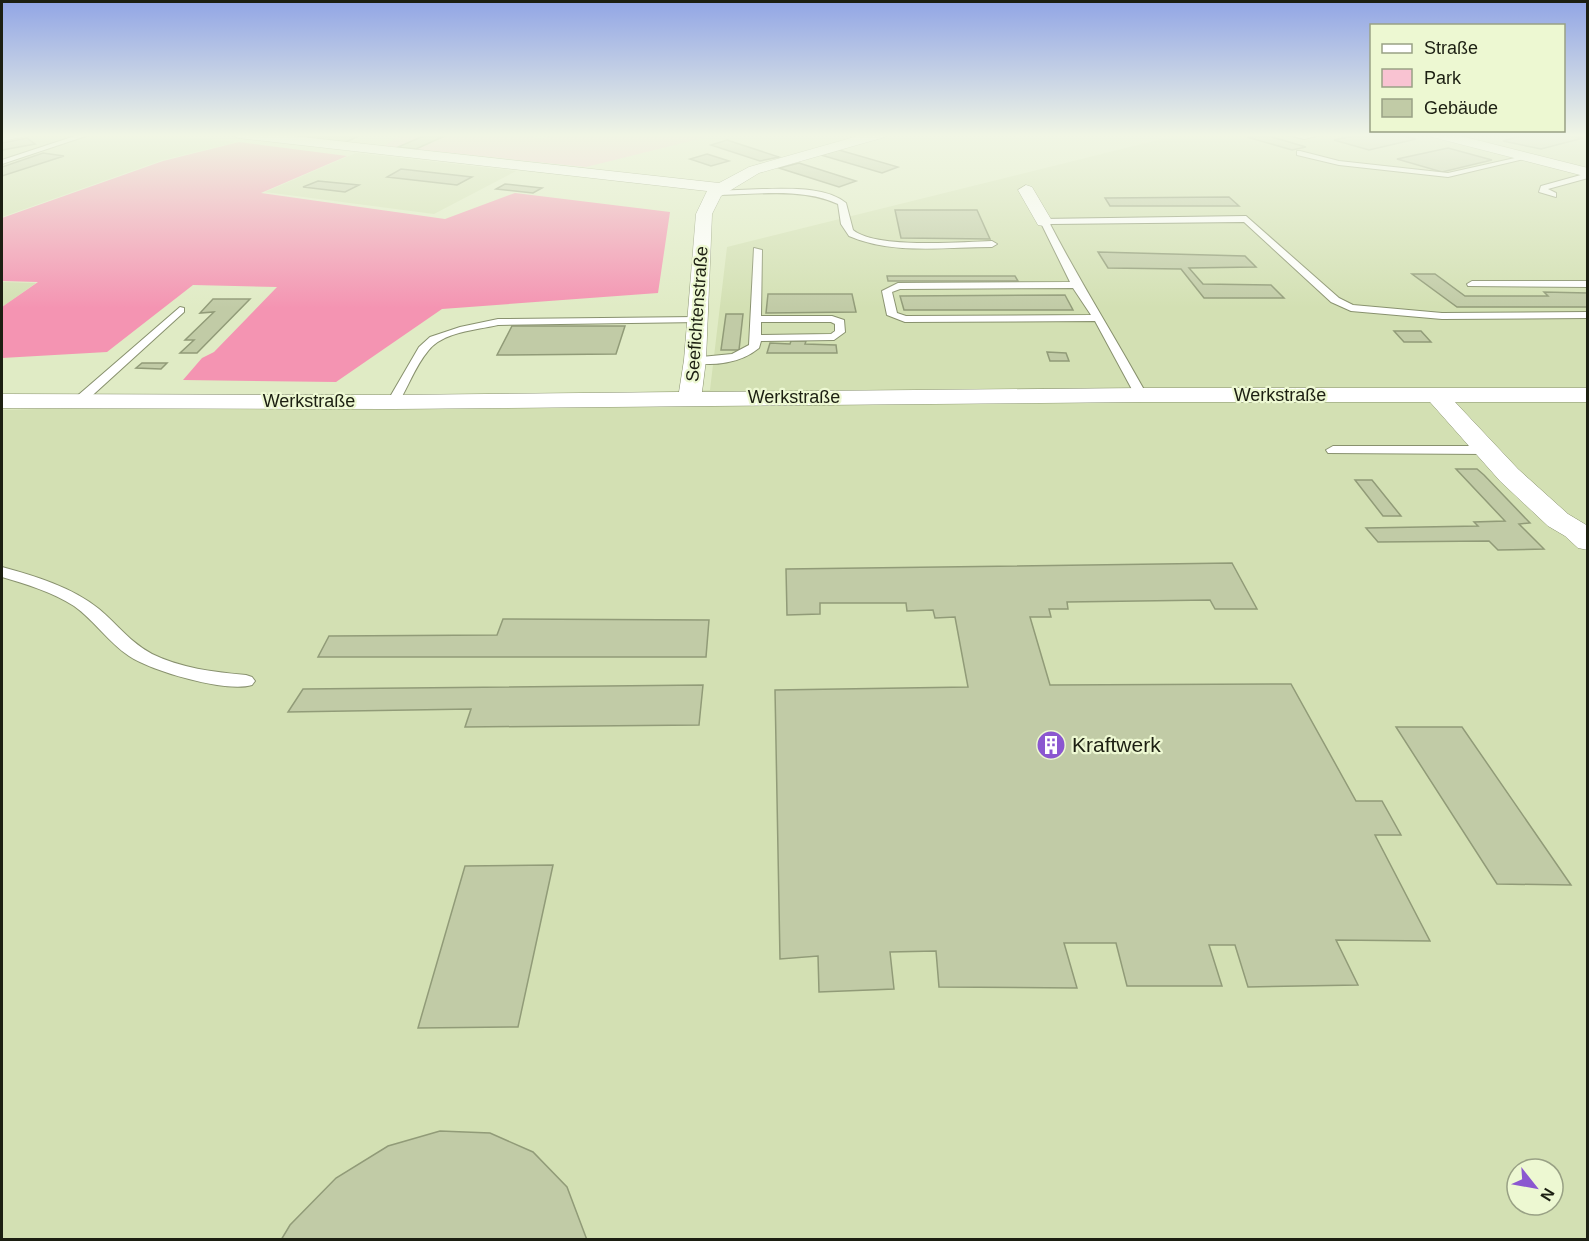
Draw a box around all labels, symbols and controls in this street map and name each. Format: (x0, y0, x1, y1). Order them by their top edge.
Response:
legend (1370, 24, 1565, 132)
text: Straße (1424, 38, 1478, 58)
text: Park (1424, 68, 1462, 88)
text: Gebäude (1424, 98, 1498, 118)
street label: Seefichtenstraße (682, 245, 712, 383)
street label: Werkstraße (1234, 385, 1326, 405)
street label: Werkstraße (748, 387, 840, 407)
street label: Werkstraße (263, 391, 355, 411)
building icon: Kraftwerk (1035, 729, 1067, 761)
place label: Kraftwerk (1072, 733, 1161, 756)
north arrow (1505, 1157, 1565, 1217)
text: N (1537, 1185, 1558, 1204)

